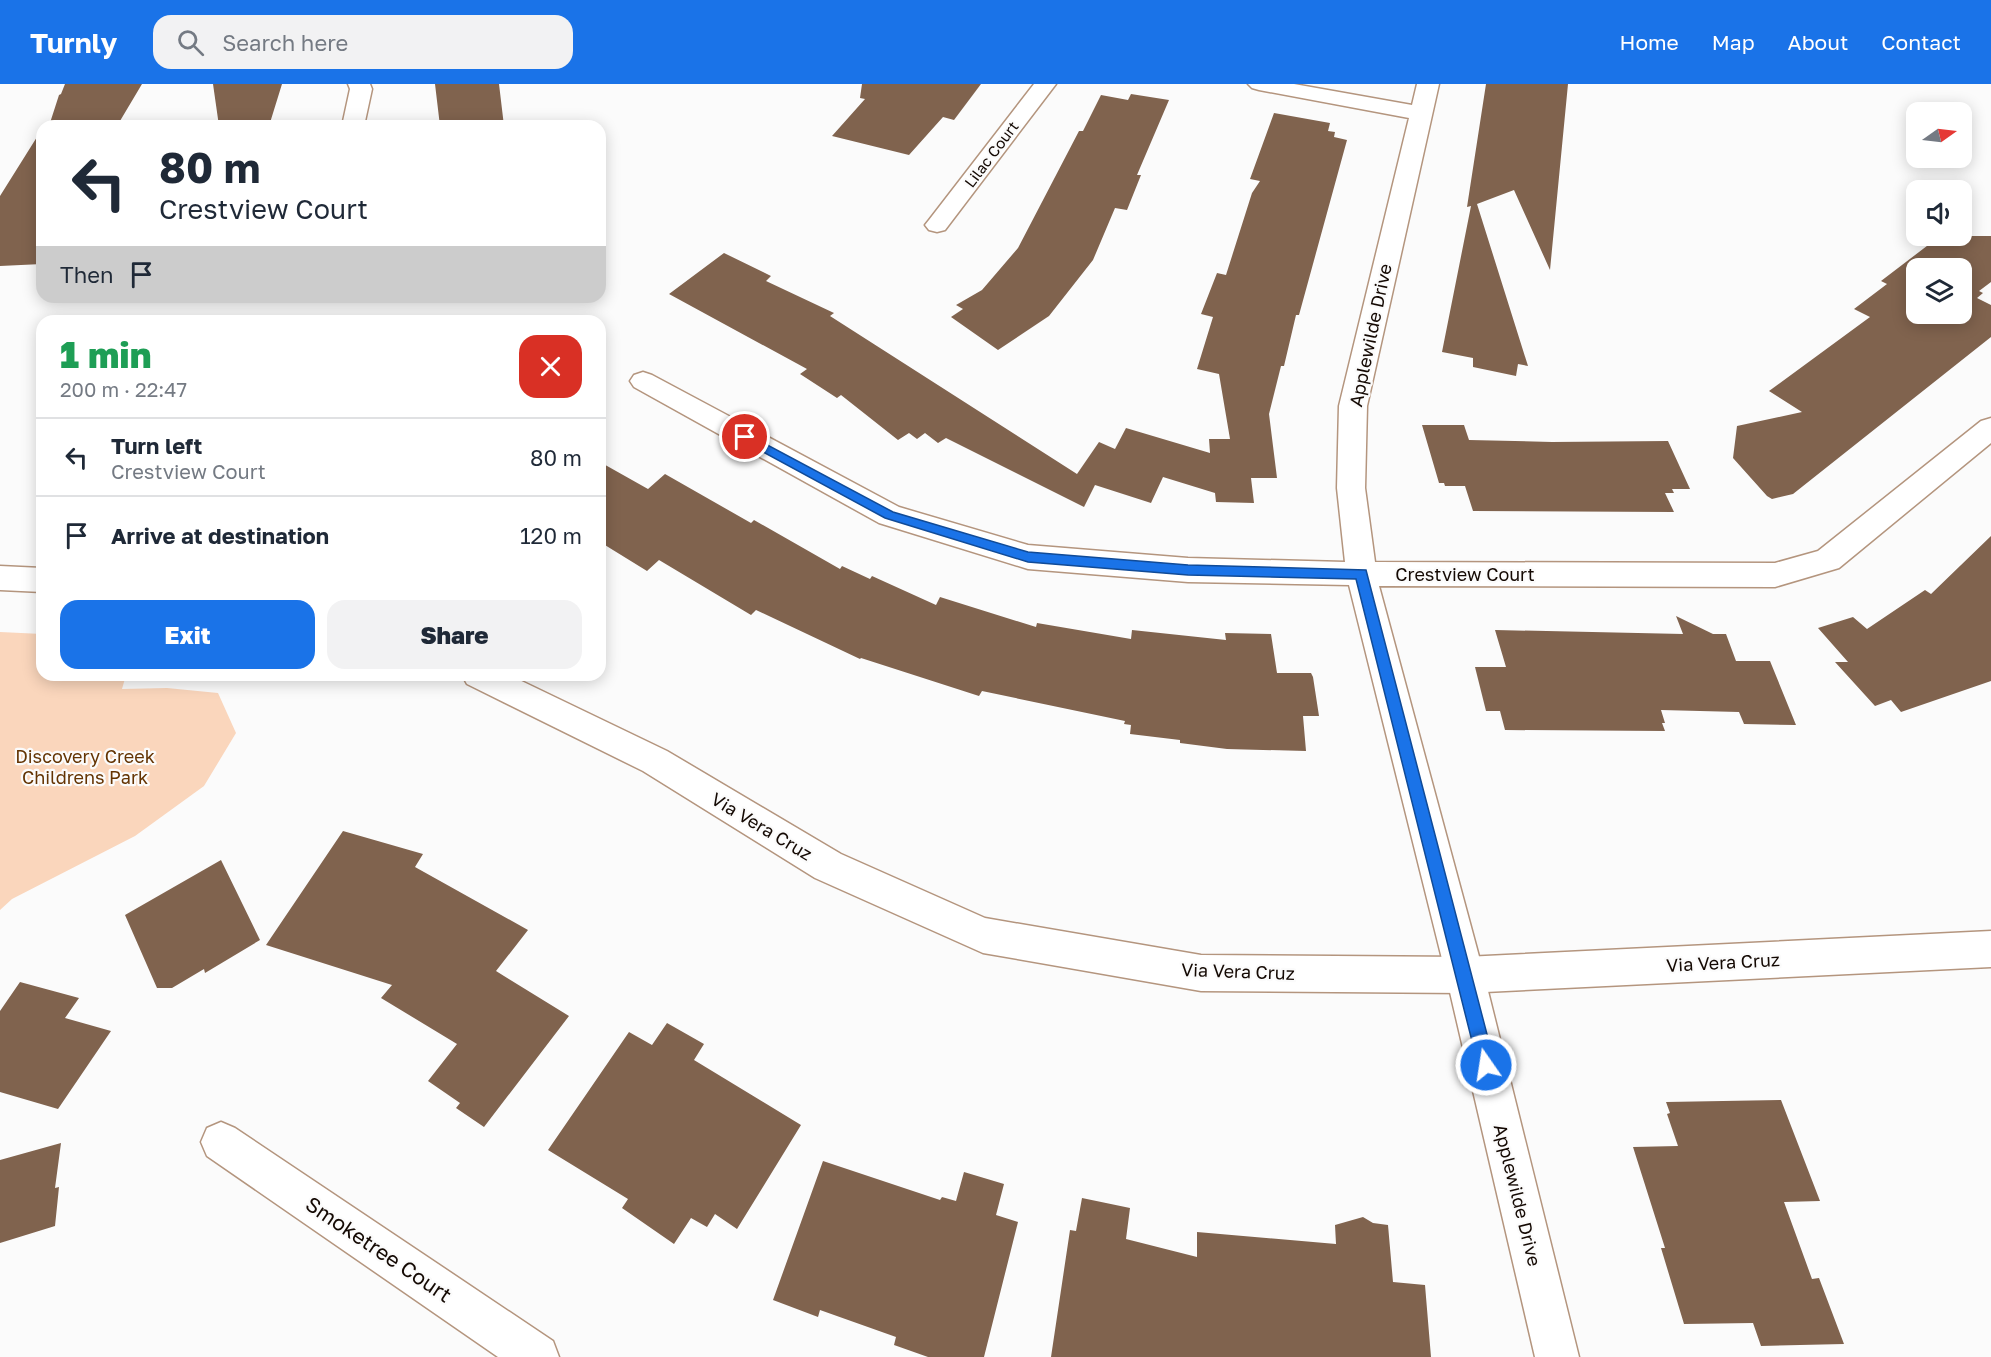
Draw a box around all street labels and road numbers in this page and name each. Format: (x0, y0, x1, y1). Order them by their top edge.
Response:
street label: Lilac Court (960, 117, 1022, 191)
street label: Applewilde Drive (1344, 261, 1396, 409)
street label: Crestview Court (1395, 563, 1535, 585)
street label: Via Vera Cruz (708, 787, 816, 865)
street label: Via Vera Cruz (1666, 948, 1780, 976)
street label: Via Vera Cruz (1181, 958, 1295, 984)
street label: Applewilde Drive (1490, 1122, 1546, 1268)
street label: Smoketree Court (301, 1190, 457, 1308)

